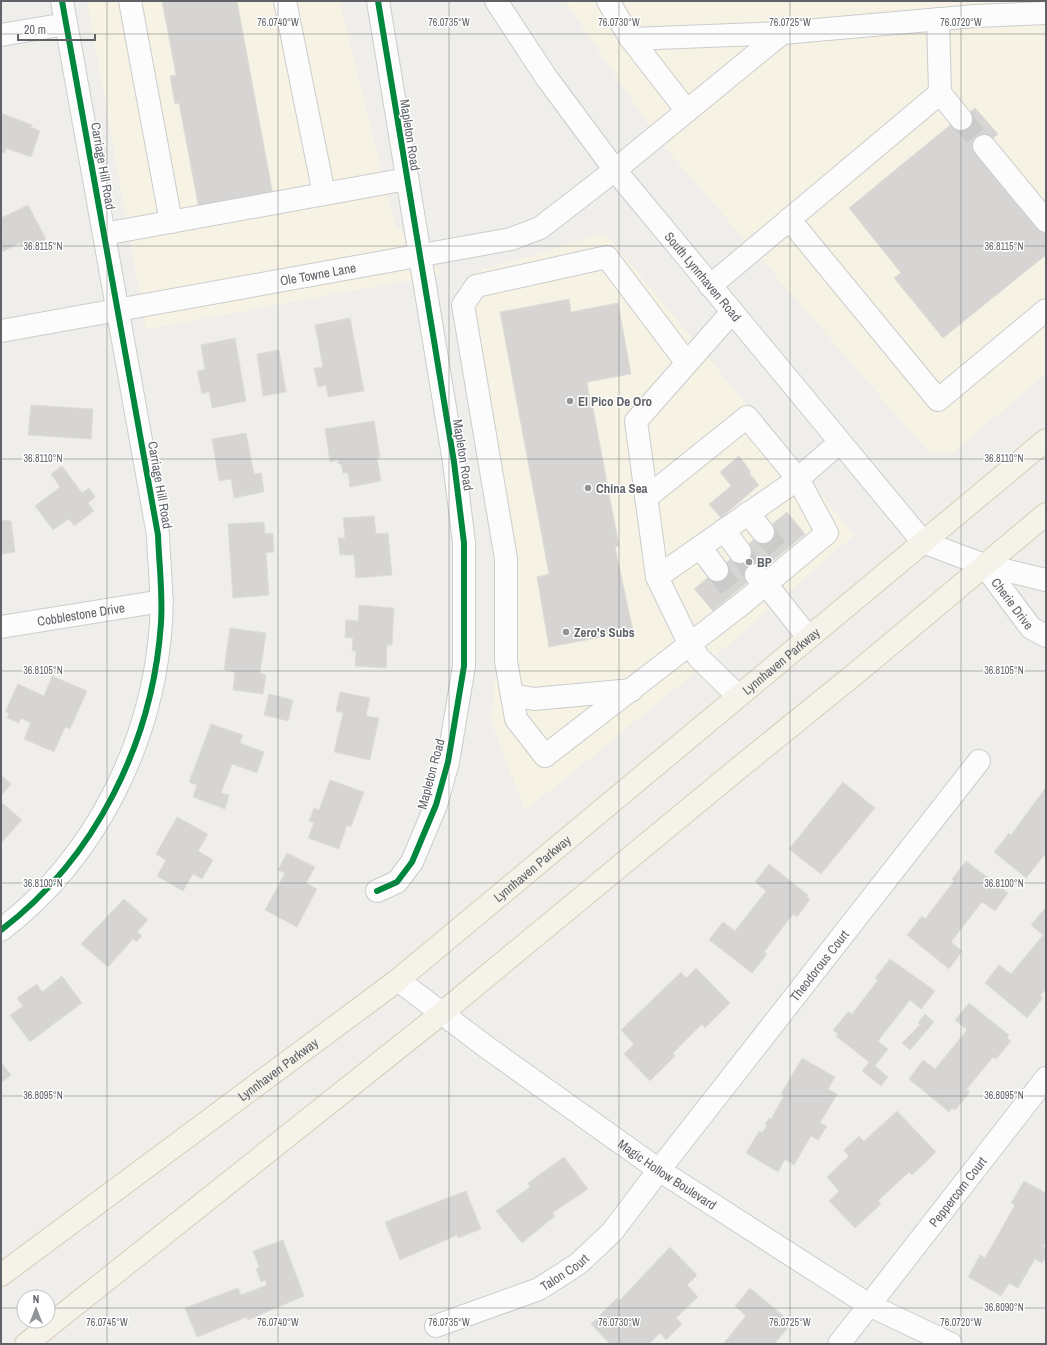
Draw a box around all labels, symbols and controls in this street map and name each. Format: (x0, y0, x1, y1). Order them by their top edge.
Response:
scale bar (18, 16, 95, 42)
text: 76.0740°W (257, 16, 299, 29)
text: 76.0735°W (428, 16, 470, 29)
text: 76.0730°W (598, 16, 640, 29)
text: 76.0725°W (769, 16, 811, 29)
text: 76.0720°W (940, 16, 982, 29)
text: 20 m (24, 22, 46, 38)
street label: Mapleton Road (396, 98, 424, 172)
street label: Carriage Hill Road (87, 121, 119, 211)
street label: South Lynnhaven Road (661, 228, 745, 325)
text: 36.8115°N (24, 240, 63, 253)
text: 36.8115°N (985, 240, 1024, 253)
street label: Ole Towne Lane (278, 259, 357, 289)
place label: El Pico De Oro (578, 393, 652, 410)
marker: El Pico De Oro (565, 396, 575, 406)
street label: Mapleton Road (449, 418, 477, 492)
street label: Carriage Hill Road (144, 440, 176, 530)
text: 36.8110°N (24, 452, 63, 465)
text: 36.8110°N (985, 452, 1024, 465)
place label: China Sea (596, 480, 648, 497)
marker: China Sea (583, 483, 593, 493)
place label: BP (757, 554, 772, 571)
marker: BP (744, 557, 754, 567)
street label: Cherie Drive (988, 574, 1038, 633)
street label: Cobblestone Drive (36, 599, 126, 630)
street label: Lynnhaven Parkway (739, 623, 824, 698)
place label: Zero's Subs (574, 624, 635, 641)
marker: Zero's Subs (561, 627, 571, 637)
text: 36.8105°N (23, 664, 63, 677)
text: 36.8105°N (984, 664, 1024, 677)
street label: Mapleton Road (413, 737, 449, 811)
street label: Lynnhaven Parkway (490, 831, 575, 906)
text: 36.8100°N (23, 877, 63, 890)
text: 36.8100°N (984, 877, 1024, 890)
street label: Theodorous Court (786, 926, 852, 1005)
street label: Lynnhaven Parkway (234, 1033, 322, 1105)
text: 36.8095°N (23, 1089, 63, 1102)
text: 36.8095°N (984, 1089, 1024, 1102)
street label: Magic Hollow Boulevard (615, 1135, 720, 1213)
street label: Peppercorn Court (925, 1153, 990, 1230)
street label: Talon Court (537, 1250, 592, 1294)
north arrow (16, 1289, 56, 1329)
text: N (33, 1292, 39, 1306)
text: 36.8090°N (984, 1301, 1024, 1314)
text: 76.0745°W (86, 1316, 128, 1329)
text: 76.0740°W (257, 1316, 299, 1329)
text: 76.0735°W (428, 1316, 470, 1329)
text: 76.0730°W (598, 1316, 640, 1329)
text: 76.0725°W (769, 1316, 811, 1329)
text: 76.0720°W (940, 1316, 982, 1329)

